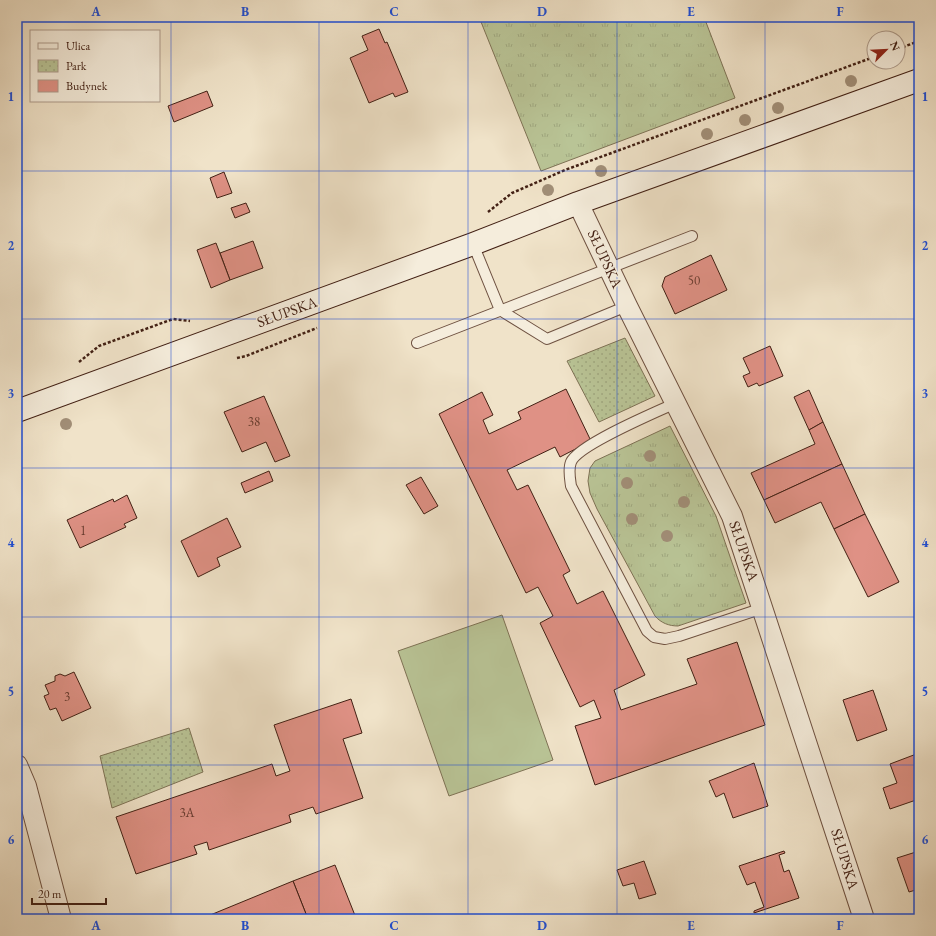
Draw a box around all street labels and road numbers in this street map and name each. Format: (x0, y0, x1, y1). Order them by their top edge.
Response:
street label: SŁUPSKA (584, 226, 628, 292)
street label: SŁUPSKA (254, 292, 320, 331)
street label: SŁUPSKA (725, 518, 764, 584)
street label: SŁUPSKA (827, 826, 864, 892)

